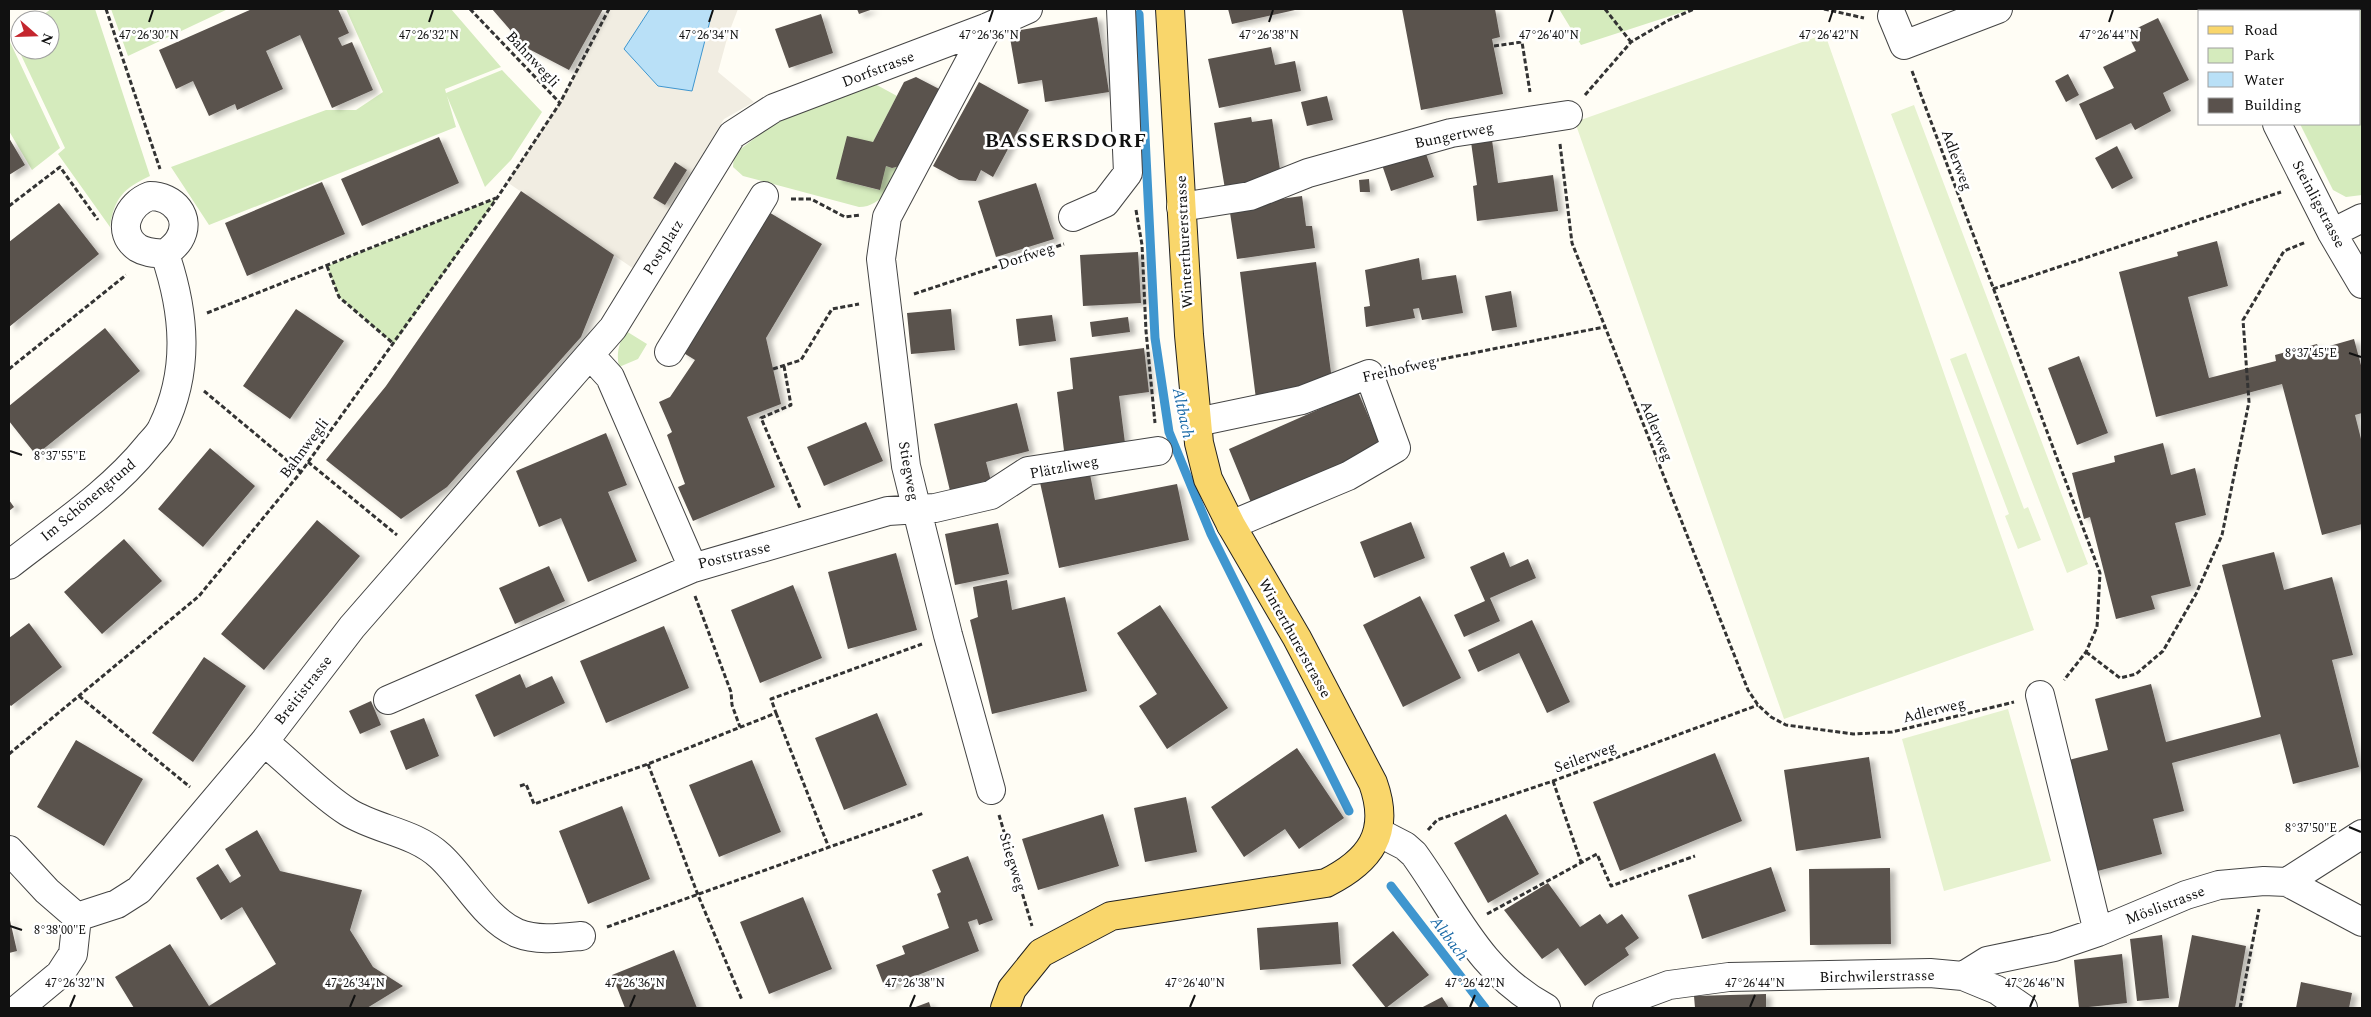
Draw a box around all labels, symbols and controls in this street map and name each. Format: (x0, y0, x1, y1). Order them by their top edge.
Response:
north arrow (10, 10, 60, 60)
legend (2198, 10, 2361, 125)
text: Road (2244, 19, 2278, 42)
text: 47°26'30"N (119, 26, 179, 45)
text: 47°26'32"N (399, 26, 459, 45)
street label: Bahnwegli (500, 26, 565, 93)
text: 47°26'34"N (679, 26, 739, 45)
text: 47°26'36"N (959, 26, 1019, 45)
text: 47°26'38"N (1239, 26, 1299, 45)
text: 47°26'40"N (1519, 26, 1579, 45)
text: 47°26'42"N (1799, 26, 1859, 45)
text: 47°26'44"N (2079, 26, 2139, 45)
text: N (35, 30, 59, 48)
text: Park (2244, 44, 2275, 67)
street label: Dorfstrasse (838, 45, 918, 94)
text: Water (2244, 69, 2284, 92)
text: Building (2244, 94, 2301, 117)
street label: Bungertweg (1412, 116, 1496, 155)
district label: BASSERSDORF (985, 126, 1147, 156)
street label: Adlerweg (1935, 126, 1978, 194)
street label: Steinligstrasse (2286, 156, 2351, 252)
street label: Winterthurerstrasse (1170, 175, 1199, 309)
street label: Postplatz (637, 215, 690, 280)
street label: Dorfweg (995, 237, 1057, 276)
text: 8°37'45"E (2285, 344, 2337, 363)
street label: Freihofweg (1360, 350, 1438, 389)
water label: Altbach (1166, 385, 1200, 441)
street label: Adlerweg (1634, 397, 1679, 465)
street label: Bahnwegli (274, 413, 335, 483)
street label: Stiegweg (892, 439, 925, 503)
text: 8°37'55"E (34, 447, 86, 466)
street label: Plätzliweg (1028, 450, 1100, 485)
street label: Im Schönengrund (35, 453, 141, 547)
street label: Poststrasse (695, 535, 773, 576)
street label: Winterthurerstrasse (1252, 574, 1337, 702)
street label: Breitistrasse (269, 650, 338, 730)
street label: Adlerweg (1900, 692, 1968, 729)
street label: Seilerweg (1551, 736, 1619, 779)
text: 8°37'50"E (2285, 819, 2337, 838)
street label: Stiegweg (993, 830, 1032, 894)
street label: Möslistrasse (2122, 880, 2208, 931)
water label: Altbach (1424, 910, 1474, 966)
text: 8°38'00"E (34, 921, 86, 940)
street label: Birchwilerstrasse (1819, 964, 1935, 989)
text: 47°26'32"N (45, 974, 105, 993)
text: 47°26'34"N (325, 974, 385, 993)
text: 47°26'36"N (605, 974, 665, 993)
text: 47°26'38"N (885, 974, 945, 993)
text: 47°26'40"N (1165, 974, 1225, 993)
text: 47°26'42"N (1445, 974, 1505, 993)
text: 47°26'44"N (1725, 974, 1785, 993)
text: 47°26'46"N (2005, 974, 2065, 993)

